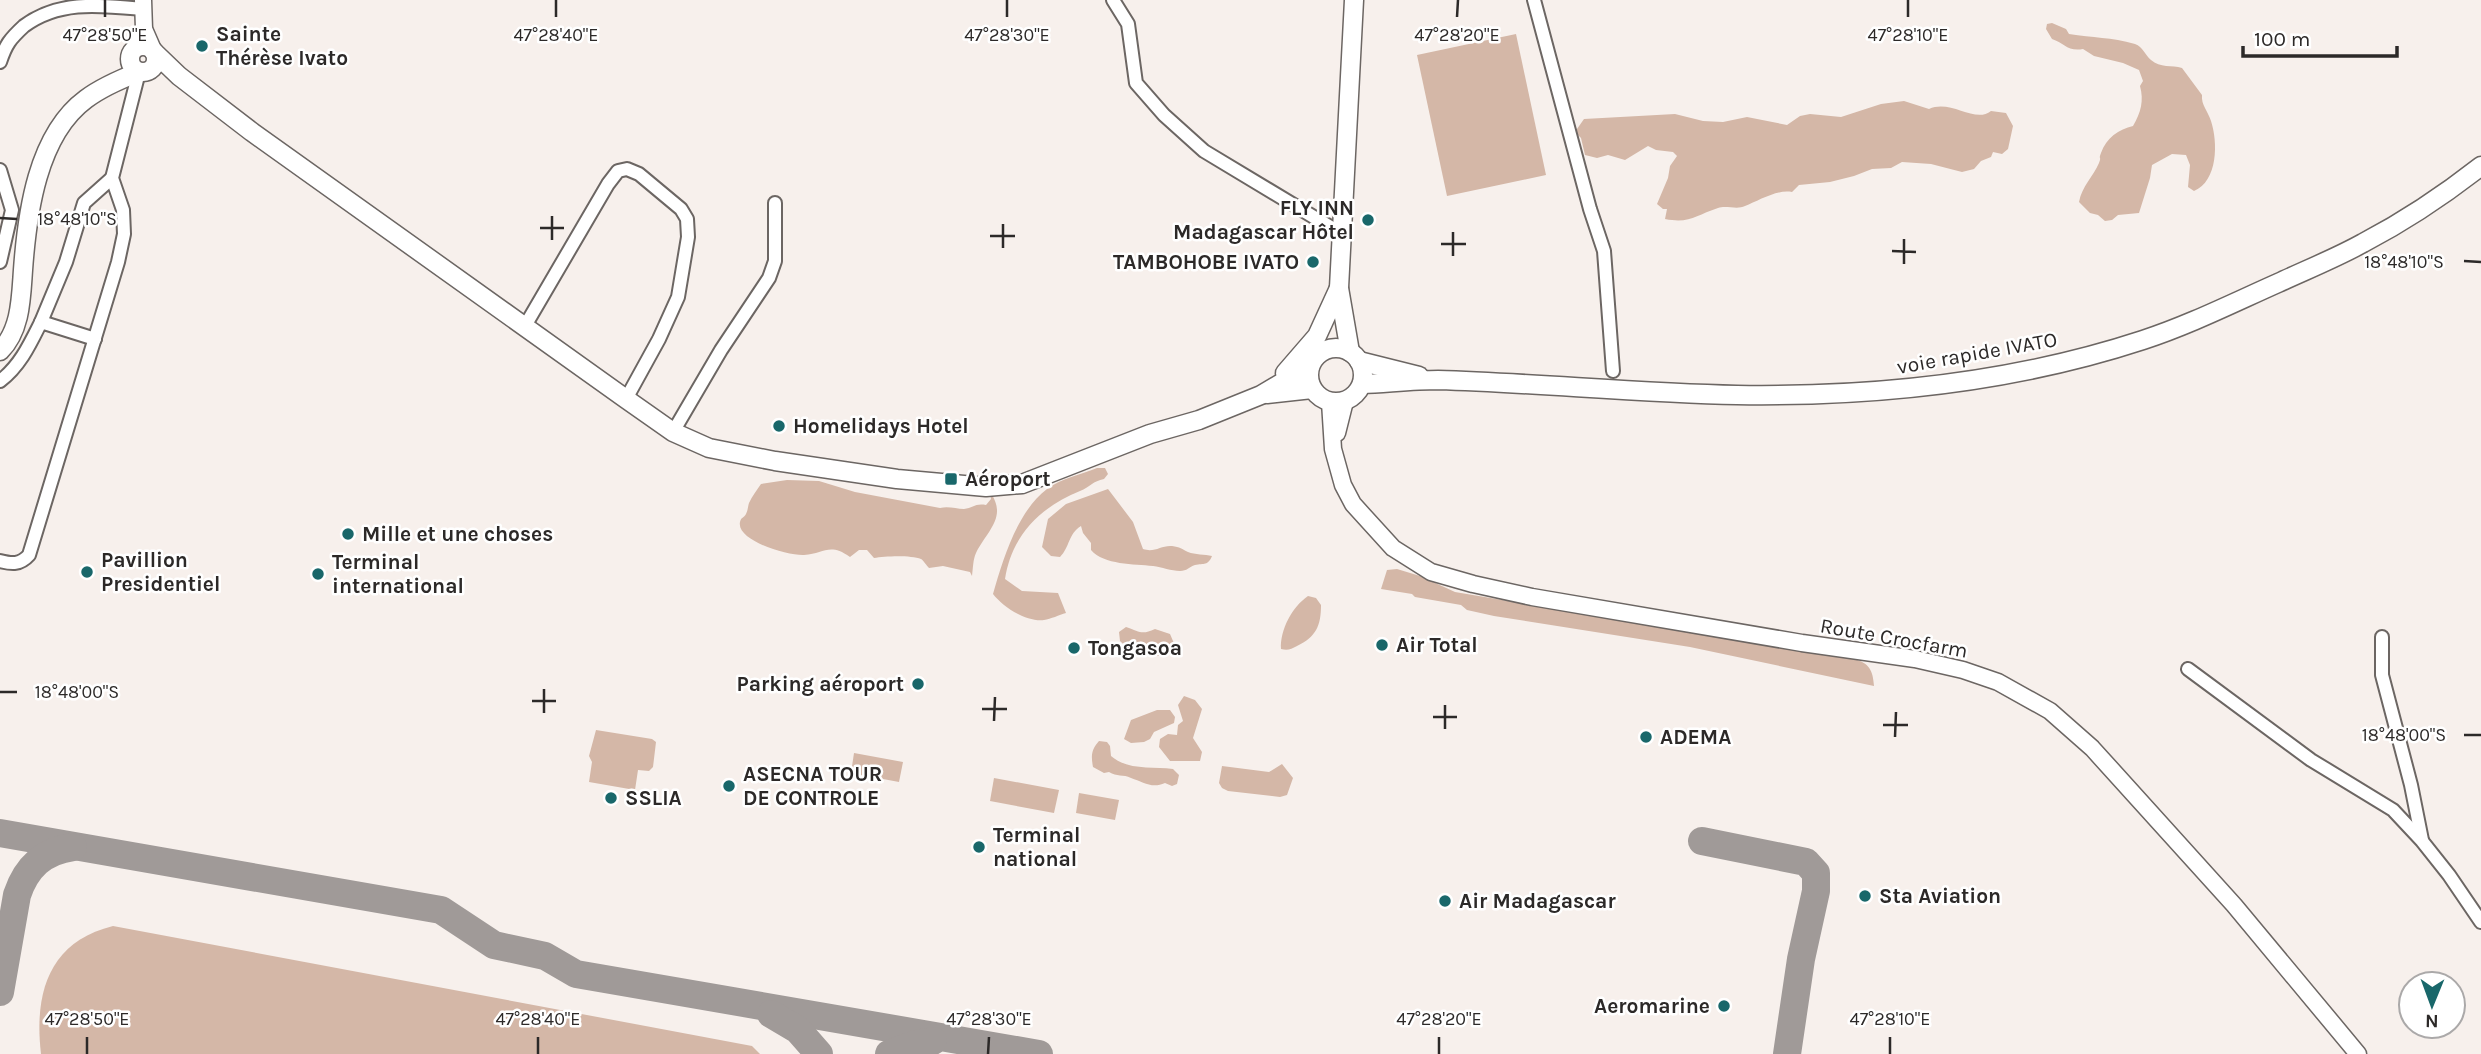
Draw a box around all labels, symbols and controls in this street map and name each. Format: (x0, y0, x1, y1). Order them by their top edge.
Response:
scale bar (2243, 14, 2397, 58)
place label: Sainte Thérèse Ivato (216, 22, 348, 70)
text: 47°28'50"E (62, 24, 148, 46)
text: 47°28'40"E (514, 24, 598, 46)
text: 47°28'30"E (964, 24, 1050, 46)
text: 47°28'20"E (1414, 24, 1500, 46)
text: 47°28'10"E (1868, 24, 1948, 46)
text: 100 m (2254, 27, 2311, 51)
marker: Sainte Thérèse Ivato (194, 38, 210, 54)
place label: FLY INN Madagascar Hôtel (1173, 196, 1354, 244)
text: 18°48'10"S (37, 208, 117, 230)
marker: FLY INN Madagascar Hôtel (1360, 212, 1376, 228)
place label: TAMBOHOBE IVATO (1113, 250, 1299, 274)
text: 18°48'10"S (2364, 251, 2444, 273)
marker: TAMBOHOBE IVATO (1305, 254, 1321, 270)
street label: voie rapide IVATO (1895, 327, 2059, 379)
place label: Homelidays Hotel (793, 414, 969, 438)
marker: Homelidays Hotel (771, 418, 787, 434)
place label: Aéroport (965, 467, 1051, 491)
marker: Aéroport (943, 471, 959, 487)
place label: Mille et une choses (362, 522, 553, 546)
marker: Mille et une choses (340, 526, 356, 542)
place label: Pavillion Presidentiel (101, 548, 220, 596)
place label: Terminal international (332, 550, 464, 598)
marker: Pavillion Presidentiel (79, 564, 95, 580)
marker: Terminal international (310, 566, 326, 582)
street label: Route Crocfarm (1818, 613, 1970, 663)
place label: Air Total (1396, 633, 1478, 657)
place label: Tongasoa (1088, 636, 1182, 660)
marker: Air Total (1374, 637, 1390, 653)
marker: Tongasoa (1066, 640, 1082, 656)
place label: Parking aéroport (737, 672, 904, 696)
marker: Parking aéroport (910, 676, 926, 692)
text: 18°48'00"S (35, 681, 119, 703)
text: 18°48'00"S (2362, 724, 2446, 746)
place label: ADEMA (1660, 725, 1731, 749)
marker: ADEMA (1638, 729, 1654, 745)
place label: ASECNA TOUR DE CONTROLE (743, 762, 882, 810)
marker: ASECNA TOUR DE CONTROLE (721, 778, 737, 794)
place label: SSLIA (625, 786, 682, 810)
marker: SSLIA (603, 790, 619, 806)
place label: Terminal national (993, 823, 1080, 871)
marker: Terminal national (971, 839, 987, 855)
place label: Sta Aviation (1879, 884, 2001, 908)
marker: Sta Aviation (1857, 888, 1873, 904)
place label: Air Madagascar (1459, 889, 1616, 913)
marker: Air Madagascar (1437, 893, 1453, 909)
north arrow (2397, 970, 2467, 1040)
place label: Aeromarine (1594, 994, 1710, 1018)
marker: Aeromarine (1716, 998, 1732, 1014)
text: 47°28'50"E (44, 1008, 130, 1030)
text: 47°28'40"E (496, 1008, 580, 1030)
text: 47°28'30"E (946, 1008, 1032, 1030)
text: 47°28'20"E (1396, 1008, 1482, 1030)
text: 47°28'10"E (1850, 1008, 1930, 1030)
text: N (2425, 1010, 2439, 1032)

